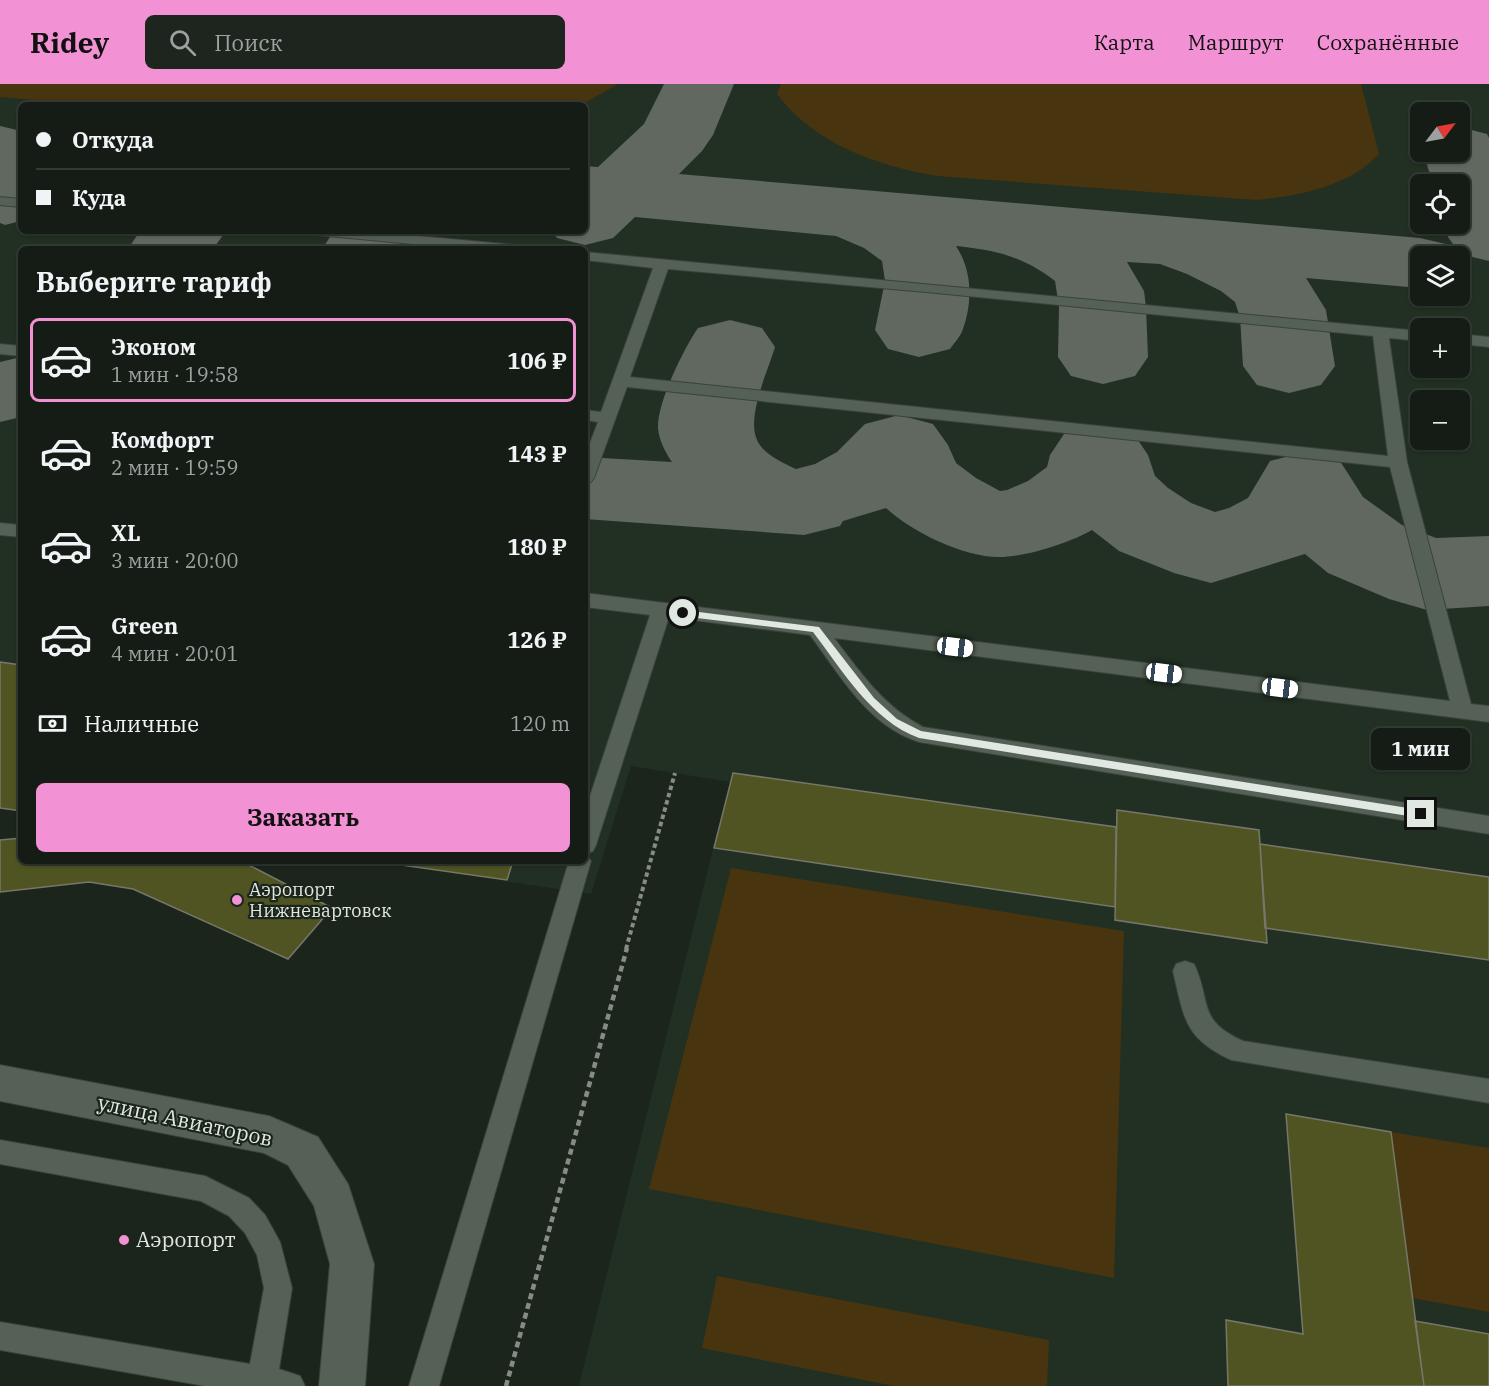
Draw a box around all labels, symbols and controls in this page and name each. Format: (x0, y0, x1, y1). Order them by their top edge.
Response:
search box (145, 15, 565, 69)
text: Ridey (30, 24, 109, 61)
icon: search (166, 26, 199, 59)
text: Поиск (214, 28, 283, 57)
text: Карта (1094, 28, 1155, 56)
text: Маршрут (1188, 28, 1284, 56)
text: Сохранённые (1317, 28, 1459, 56)
north arrow (1410, 102, 1470, 162)
map controls (1410, 102, 1470, 450)
text: Откуда (72, 125, 154, 154)
button: locate (1410, 174, 1470, 234)
text: Куда (72, 183, 126, 212)
button: layers (1410, 246, 1470, 306)
text: Выберите тариф (36, 264, 272, 299)
button: + (1410, 318, 1470, 378)
text: Эконом (111, 332, 196, 361)
icon: car (39, 333, 93, 387)
text: 106 ₽ (507, 346, 567, 375)
text: 1 мин · 19:58 (111, 361, 239, 388)
button: − (1410, 390, 1470, 450)
text: Комфорт (111, 425, 214, 454)
icon: car (39, 426, 93, 480)
text: 143 ₽ (507, 439, 567, 468)
text: 2 мин · 19:59 (111, 454, 239, 481)
text: XL (111, 518, 141, 547)
icon: car (39, 519, 93, 573)
text: 180 ₽ (507, 532, 567, 561)
text: 3 мин · 20:00 (111, 547, 239, 574)
route start (669, 599, 696, 626)
text: Green (111, 611, 178, 640)
icon: car (39, 612, 93, 666)
text: 126 ₽ (507, 625, 567, 654)
car (936, 636, 974, 658)
text: 4 мин · 20:01 (111, 640, 239, 667)
car (1145, 662, 1183, 684)
car (1261, 677, 1299, 699)
icon: cash (36, 707, 69, 740)
text: Наличные (84, 709, 199, 738)
text: 120 m (510, 710, 570, 737)
callout: 1 мин (1372, 727, 1470, 769)
text: 1 мин (1391, 735, 1450, 762)
button: Заказать (36, 783, 570, 852)
route end (1407, 800, 1434, 827)
place label: Аэропорт Нижневартовск (249, 878, 392, 922)
marker: Аэропорт Нижневартовск (230, 893, 244, 907)
street label: улица Авиаторов (95, 1088, 275, 1152)
place label: Аэропорт (136, 1225, 236, 1253)
marker: Аэропорт (117, 1233, 131, 1247)

